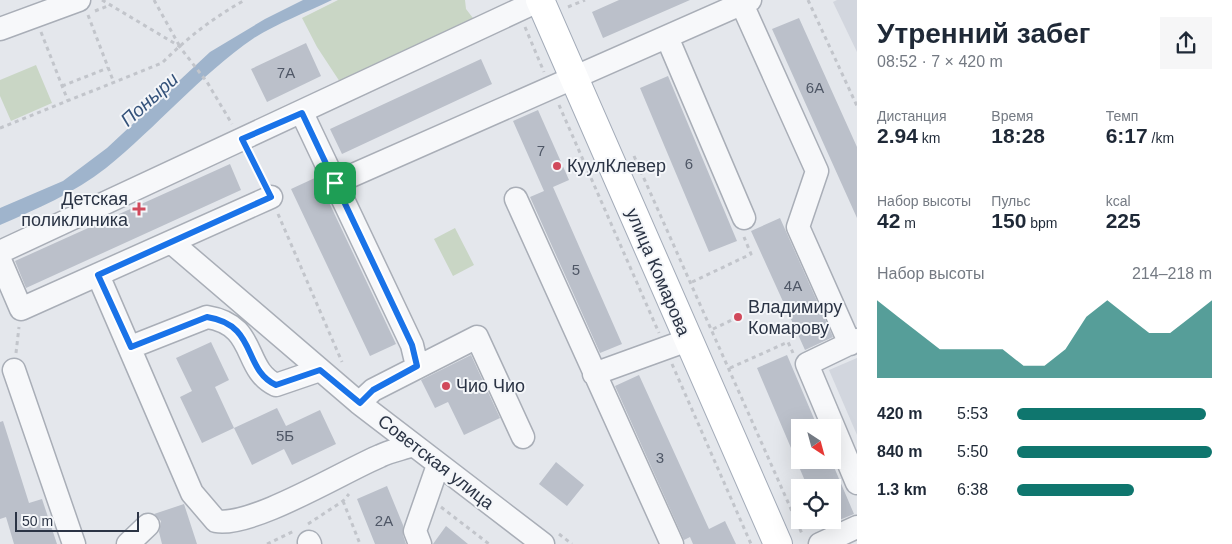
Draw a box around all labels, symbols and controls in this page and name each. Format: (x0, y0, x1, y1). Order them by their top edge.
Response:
button: share (1160, 17, 1212, 69)
text: Утренний забег (877, 18, 1091, 49)
text: 08:52 · 7 × 420 m (877, 53, 1003, 70)
house number: 7А (277, 64, 295, 81)
water label: Поныри (116, 68, 183, 131)
house number: 6А (806, 79, 824, 96)
text: Дистанция (877, 108, 947, 124)
text: Время (991, 108, 1033, 124)
text: Темп (1106, 108, 1138, 124)
text: 2.94 (877, 124, 918, 147)
text: 18:28 (991, 124, 1045, 147)
text: 6:17 (1106, 124, 1148, 147)
text: km (918, 130, 940, 146)
text: /km (1148, 130, 1174, 146)
house number: 7 (537, 142, 545, 159)
house number: 6 (685, 155, 693, 172)
place label: КуулКлевер (567, 156, 666, 176)
marker: КуулКлевер (551, 160, 563, 172)
pin (314, 162, 356, 204)
icon: arrive (321, 169, 349, 197)
place label: Детская поликлиника (21, 189, 129, 230)
text: Набор высоты (877, 193, 971, 209)
text: Пульс (991, 193, 1031, 209)
text: kcal (1106, 193, 1131, 209)
marker: Детская поликлиника (132, 202, 146, 216)
street label: улица Комарова (622, 205, 694, 340)
text: 42 (877, 209, 900, 232)
text: 150 (991, 209, 1026, 232)
text: 225 (1106, 209, 1141, 232)
text: m (900, 215, 916, 231)
text: bpm (1026, 215, 1058, 231)
house number: 5 (572, 261, 580, 278)
text: Набор высоты (877, 265, 984, 282)
text: 214–218 m (1132, 265, 1212, 282)
house number: 4А (784, 277, 802, 294)
place label: Владимиру Комарову (748, 297, 842, 338)
marker: Владимиру Комарову (732, 311, 744, 323)
place label: Чио Чио (456, 376, 525, 396)
marker: Чио Чио (440, 380, 452, 392)
text: 420 m (877, 405, 922, 422)
text: 5:53 (957, 405, 988, 422)
street label: Советская улица (374, 411, 499, 514)
north arrow (791, 419, 841, 469)
map controls (791, 419, 841, 529)
house number: 5Б (276, 427, 294, 444)
text: 840 m (877, 443, 922, 460)
text: 5:50 (957, 443, 988, 460)
house number: 3 (656, 449, 664, 466)
button: locate (791, 479, 841, 529)
text: 1.3 km (877, 481, 927, 498)
text: 6:38 (957, 481, 988, 498)
scale bar (15, 509, 139, 532)
house number: 2А (375, 512, 393, 529)
text: 50 m (22, 513, 53, 529)

